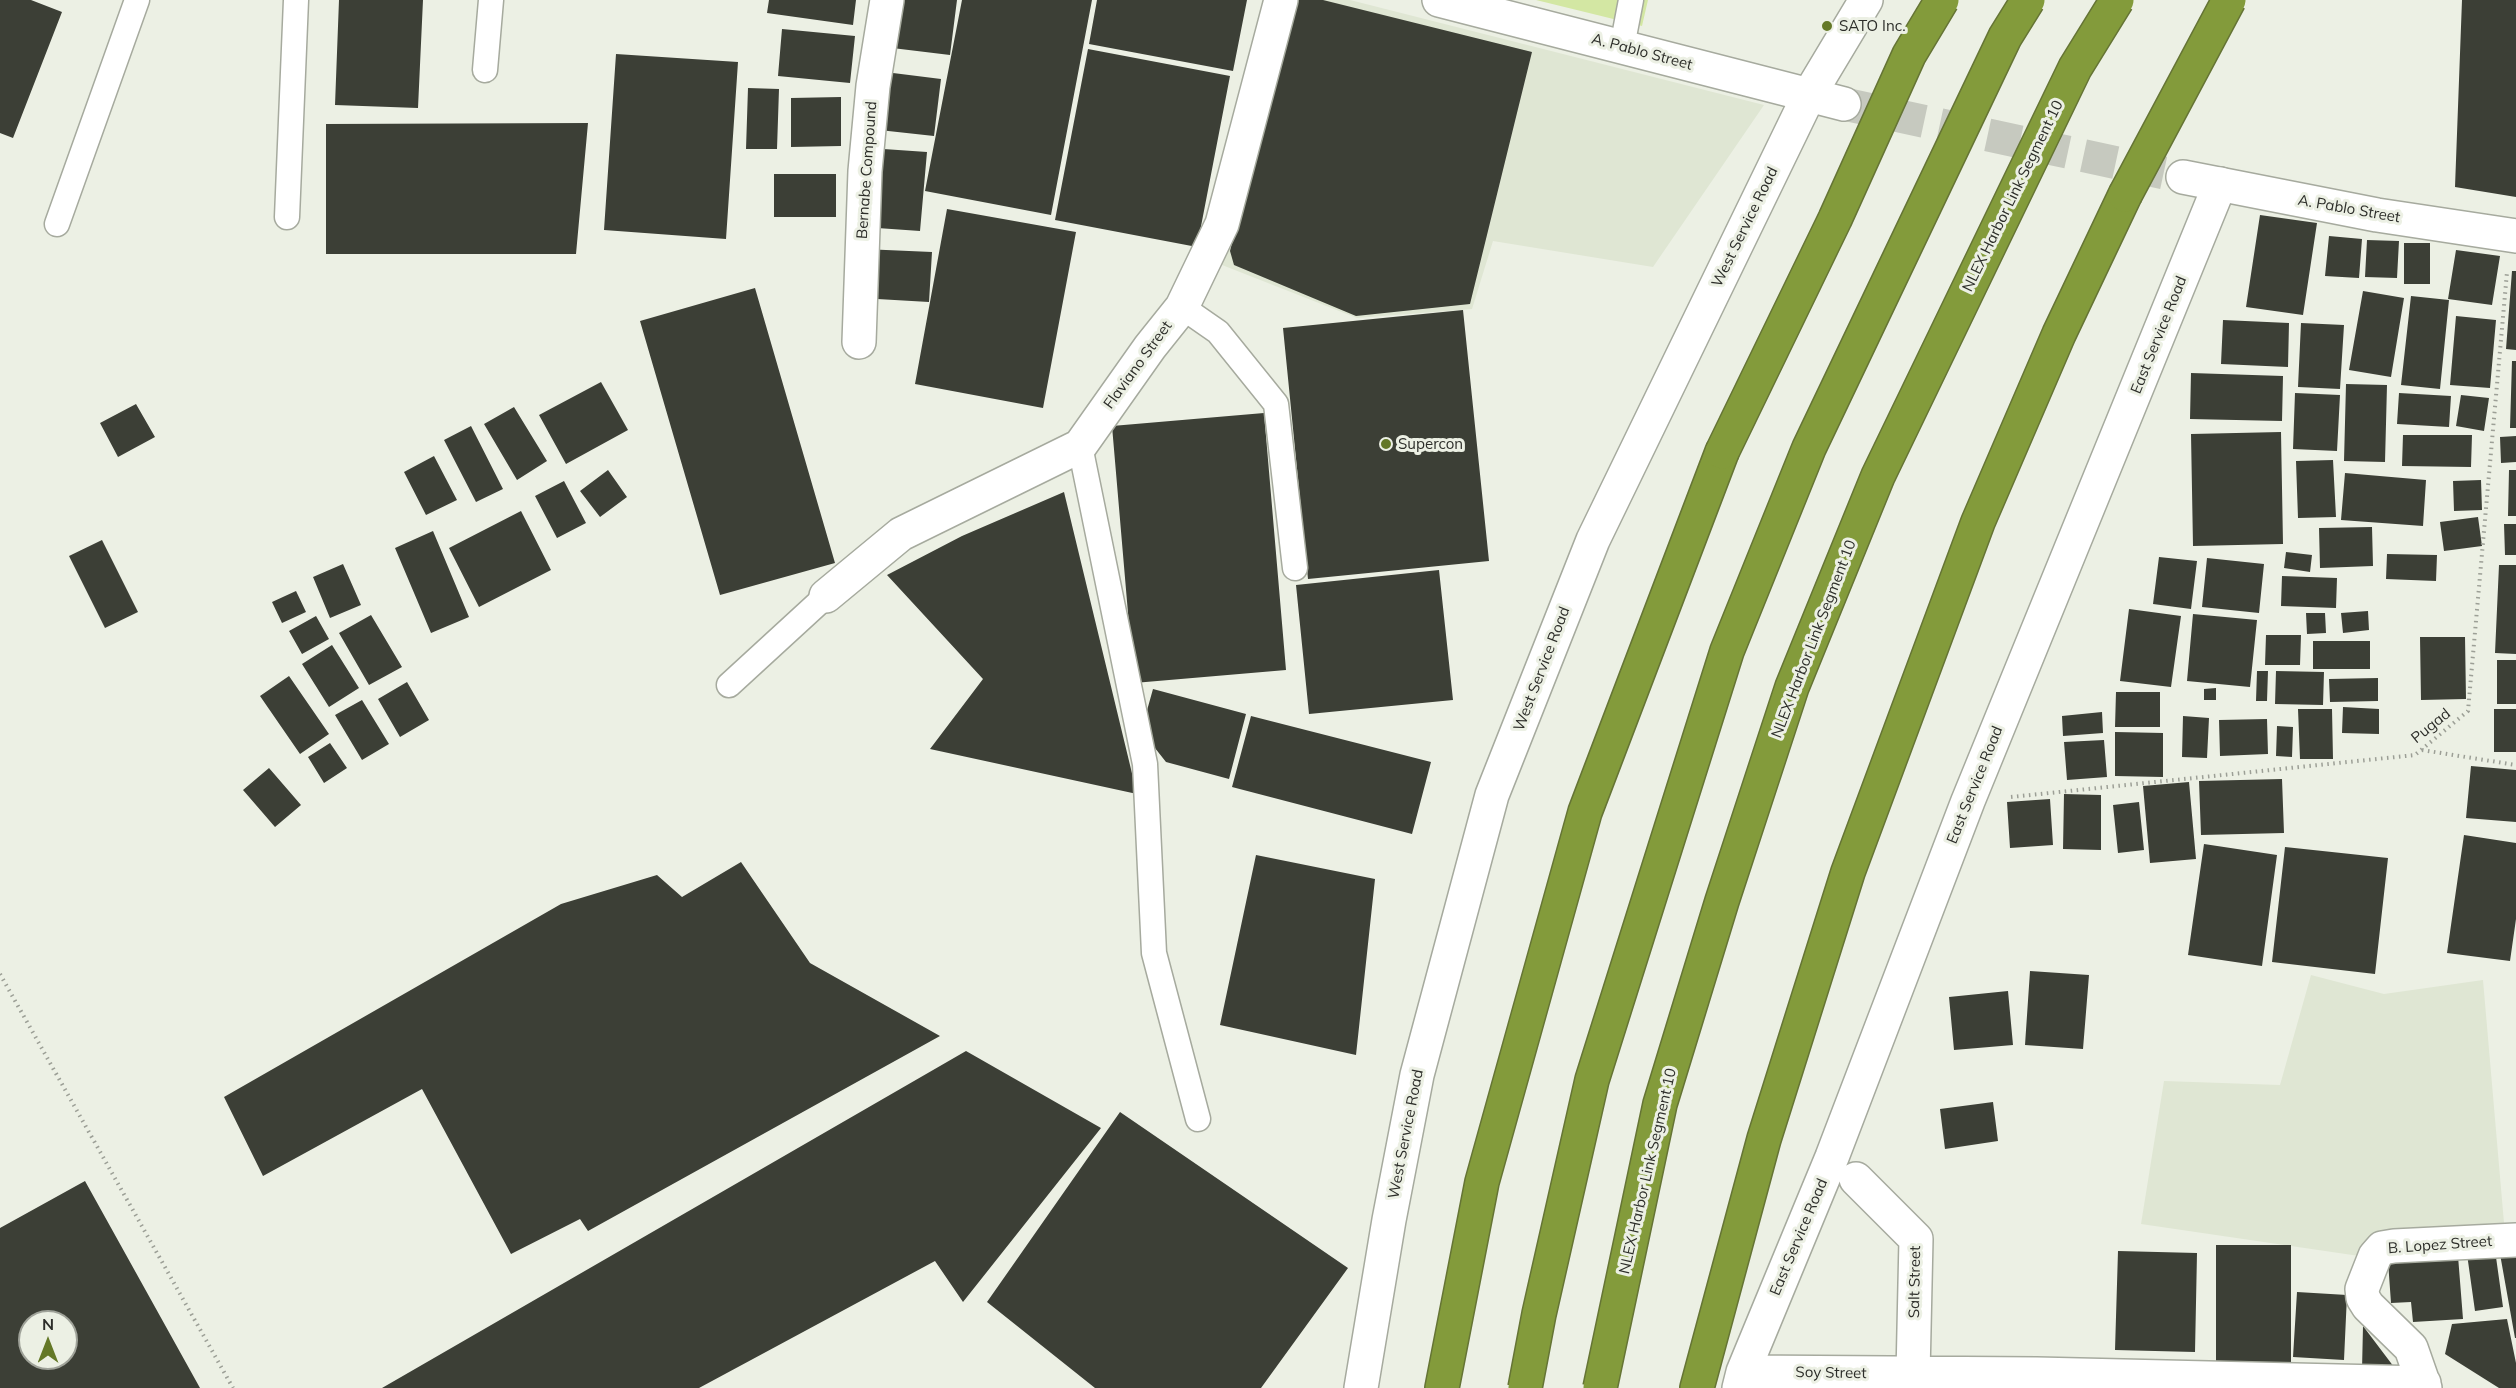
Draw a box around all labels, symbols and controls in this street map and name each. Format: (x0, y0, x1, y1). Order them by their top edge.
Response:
place label: SATO Inc. (1839, 17, 1906, 35)
marker: SATO Inc. (1820, 19, 1834, 33)
street label: A. Pablo Street (1590, 30, 1694, 74)
street label: NLEX Harbor Link Segment 10 (1959, 97, 2067, 295)
street label: Bernabe Compound (853, 100, 881, 240)
street label: West Service Road (1708, 164, 1782, 290)
street label: A. Pablo Street (2296, 191, 2402, 227)
street label: East Service Road (2127, 274, 2191, 396)
street label: Flaviano Street (1100, 318, 1176, 412)
place label: Supercon (1398, 435, 1463, 453)
marker: Supercon (1379, 437, 1393, 451)
street label: NLEX Harbor Link Segment 10 (1768, 537, 1860, 741)
street label: West Service Road (1510, 604, 1574, 734)
street label: Pugad (2408, 705, 2454, 747)
street label: East Service Road (1943, 724, 2007, 846)
street label: NLEX Harbor Link Segment 10 (1616, 1066, 1680, 1276)
street label: West Service Road (1385, 1068, 1427, 1200)
street label: East Service Road (1766, 1176, 1832, 1298)
street label: B. Lopez Street (2387, 1232, 2493, 1258)
street label: Salt Street (1905, 1246, 1925, 1318)
north arrow (18, 1310, 78, 1370)
text: N (42, 1314, 54, 1334)
street label: Soy Street (1795, 1363, 1867, 1383)

